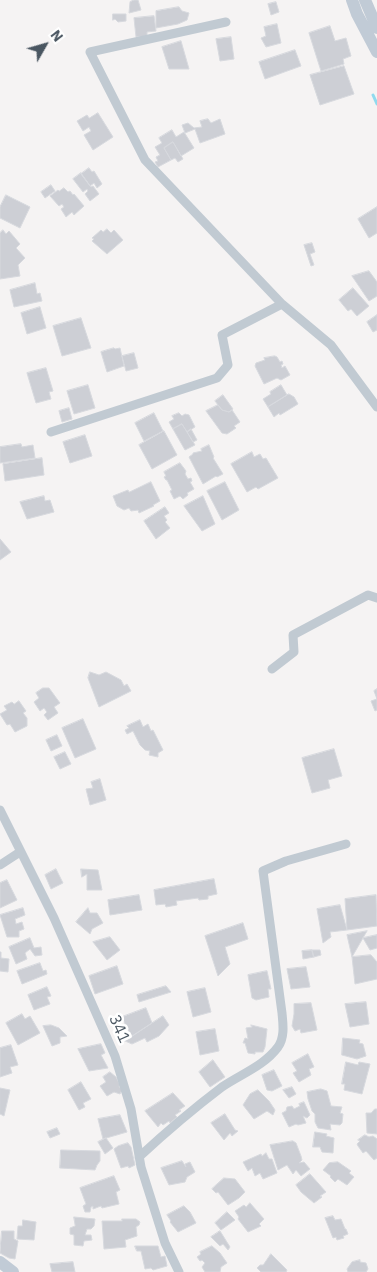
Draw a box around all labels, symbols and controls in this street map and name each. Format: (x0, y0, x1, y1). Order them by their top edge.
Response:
north arrow (20, 20, 70, 70)
text: N (47, 26, 67, 45)
street label: 341 (104, 1012, 134, 1046)

